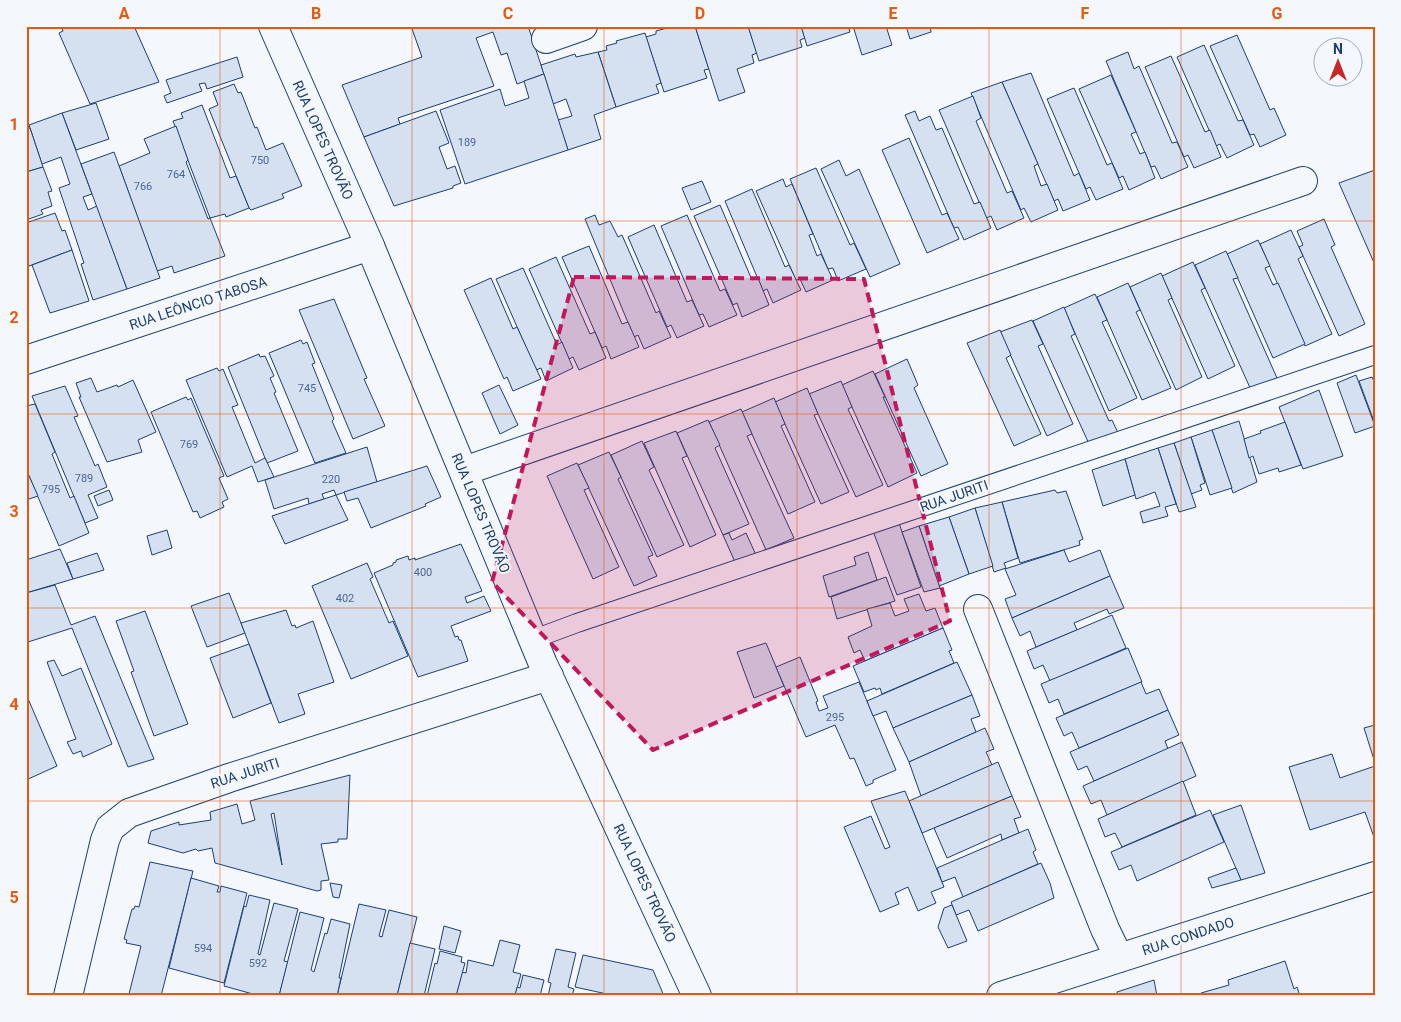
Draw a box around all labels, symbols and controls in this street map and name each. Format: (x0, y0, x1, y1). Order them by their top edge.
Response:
text: A (119, 4, 130, 23)
text: B (311, 4, 321, 23)
text: C (503, 4, 513, 23)
text: D (695, 4, 705, 23)
text: E (889, 4, 898, 23)
text: F (1081, 4, 1090, 23)
text: G (1272, 4, 1283, 23)
north arrow (1314, 38, 1364, 88)
text: N (1333, 41, 1343, 57)
street label: RUA LOPES TROVÃO (290, 78, 357, 202)
text: 1 (9, 115, 19, 134)
house number: 189 (458, 136, 476, 149)
house number: 750 (251, 154, 269, 167)
house number: 764 (167, 168, 185, 181)
house number: 766 (134, 180, 152, 193)
street label: RUA LEÔNCIO TABOSA (127, 272, 269, 333)
text: 2 (9, 308, 19, 327)
house number: 745 (298, 382, 316, 395)
house number: 769 (180, 438, 198, 451)
street label: RUA LOPES TROVÃO (448, 450, 514, 575)
house number: 789 (75, 472, 93, 485)
house number: 220 (322, 473, 340, 486)
street label: RUA JURITI (918, 477, 990, 515)
house number: 795 (42, 483, 60, 496)
text: 3 (9, 502, 19, 521)
house number: 400 (414, 566, 432, 579)
house number: 402 (336, 592, 354, 605)
text: 4 (9, 695, 19, 714)
house number: 295 (826, 711, 844, 724)
street label: RUA JURITI (209, 754, 281, 792)
street label: RUA LOPES TROVÃO (611, 821, 680, 945)
text: 5 (9, 888, 19, 907)
street label: RUA CONDADO (1140, 914, 1236, 958)
house number: 594 (194, 942, 212, 955)
house number: 592 (249, 957, 267, 970)

